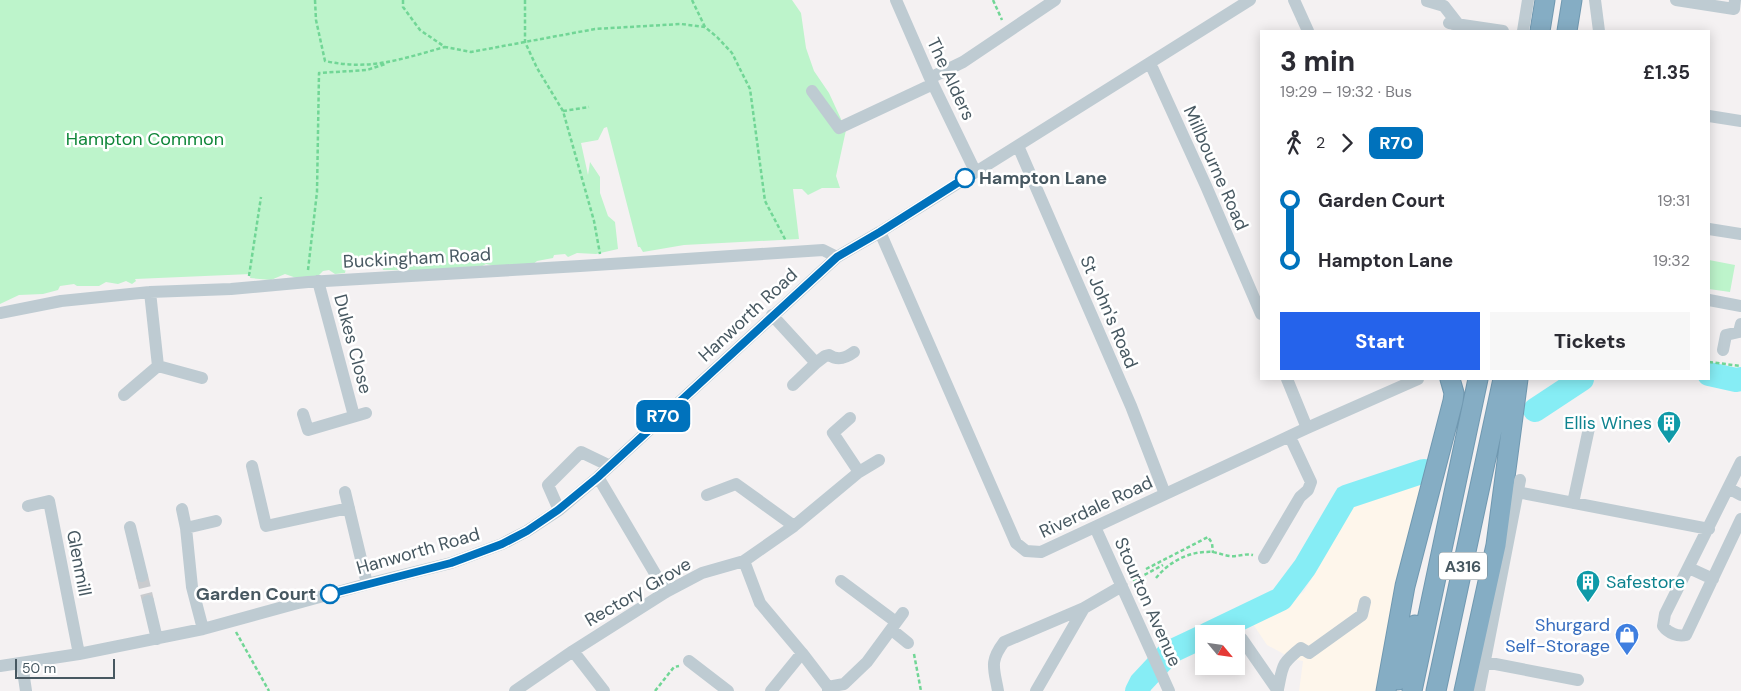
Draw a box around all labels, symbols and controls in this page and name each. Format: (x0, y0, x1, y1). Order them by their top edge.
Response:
street label: The Alders (921, 34, 981, 124)
text: 3 min (1280, 43, 1355, 80)
text: £1.35 (1643, 60, 1690, 85)
text: 19:29 – 19:32 · Bus (1280, 81, 1412, 102)
street label: Millbourne Road (1178, 102, 1254, 234)
park label: Hampton Common (66, 127, 224, 151)
icon: walk (1280, 129, 1308, 157)
icon: forward (1333, 129, 1361, 157)
text: R70 (1379, 131, 1413, 155)
text: 2 (1316, 132, 1325, 153)
place label: Hampton Lane (979, 166, 1107, 190)
marker: Hampton Lane (955, 168, 975, 188)
text: Garden Court (1318, 188, 1445, 213)
text: 19:31 (1658, 190, 1690, 211)
street label: Buckingham Road (342, 242, 492, 274)
text: Hampton Lane (1318, 248, 1453, 273)
text: 19:32 (1653, 250, 1690, 271)
street label: St John's Road (1074, 252, 1144, 372)
street label: Hanworth Road (693, 263, 803, 367)
street label: Dukes Close (328, 292, 378, 396)
button: Start (1280, 312, 1480, 370)
button: Tickets (1490, 312, 1690, 370)
line badge: R70 (634, 400, 692, 432)
text: R70 (646, 404, 680, 428)
building icon: Ellis Wines (1656, 410, 1682, 444)
place label: Ellis Wines (1564, 411, 1652, 435)
street label: Riverdale Road (1035, 470, 1157, 544)
street label: Hanworth Road (354, 522, 482, 580)
street label: Glenmill (61, 528, 97, 598)
street label: Stourton Avenue (1109, 534, 1187, 670)
street label: Rectory Grove (581, 552, 695, 632)
road number: A316 (1439, 552, 1487, 580)
building icon: Safestore (1575, 569, 1601, 603)
place label: Safestore (1606, 570, 1685, 594)
place label: Garden Court (196, 582, 316, 606)
marker: Garden Court (320, 584, 340, 604)
place label: Shurgard Self-Storage (1505, 613, 1610, 658)
shop icon: Shurgard Self-Storage (1614, 622, 1640, 656)
north arrow (1195, 625, 1245, 675)
map controls (1195, 625, 1245, 675)
scale bar (15, 656, 115, 679)
text: 50 m (22, 659, 56, 677)

